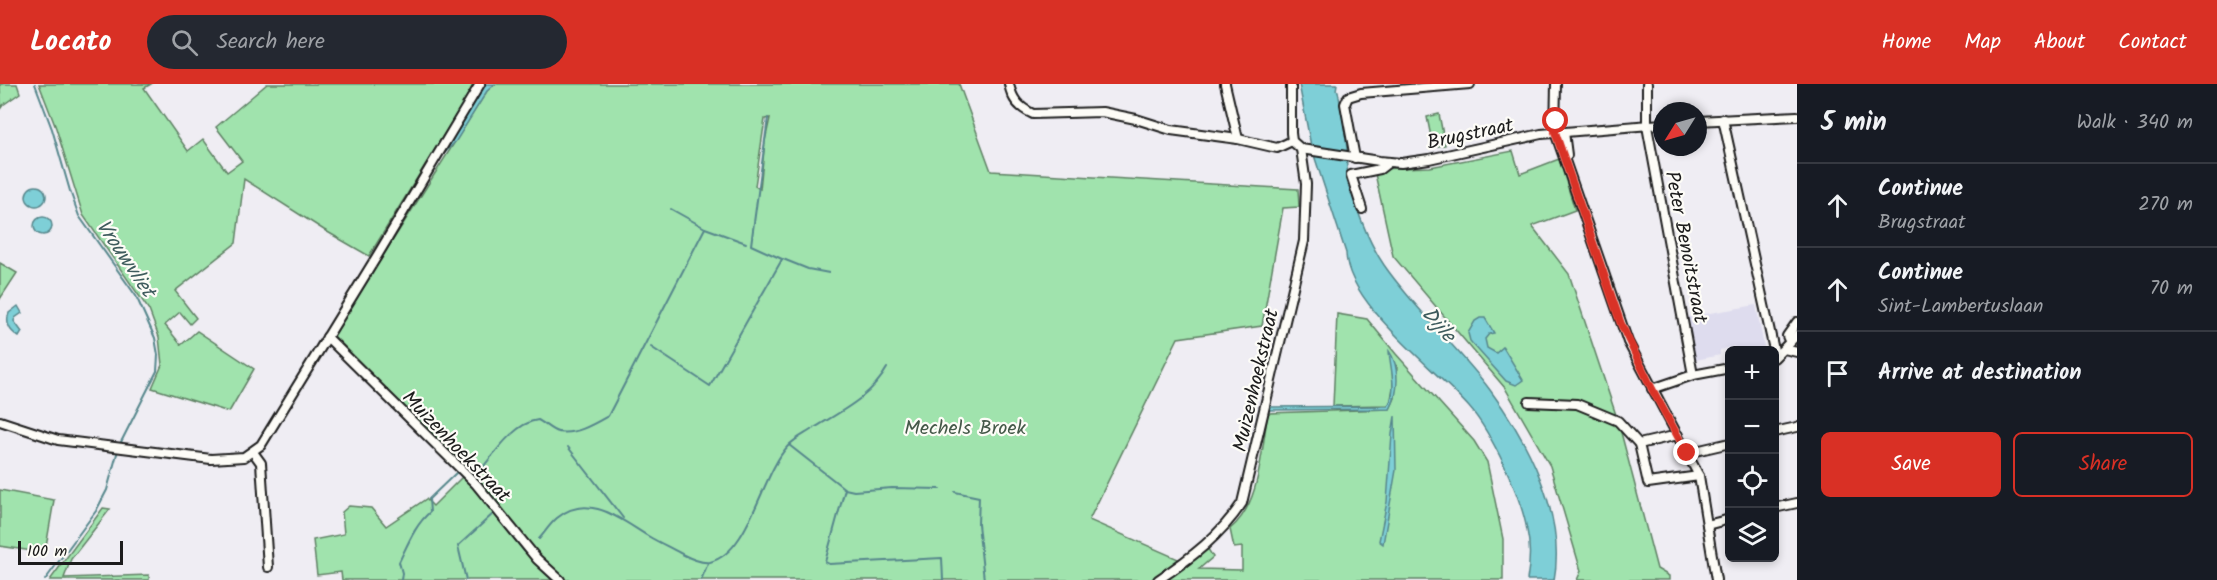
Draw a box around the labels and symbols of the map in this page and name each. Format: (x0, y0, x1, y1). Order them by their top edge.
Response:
north arrow (1653, 102, 1707, 156)
route start (1542, 107, 1568, 133)
street label: Brugstraat (1424, 110, 1517, 160)
street label: Peter Benoitstraat (1655, 168, 1716, 327)
water label: Vrouwvliet (86, 213, 165, 307)
water label: Dijle (1413, 300, 1465, 352)
street label: Muizenhoekstraat (1225, 305, 1289, 455)
street label: Muizenhoekstraat (393, 384, 518, 511)
park label: Mechels Broek (904, 413, 1026, 445)
route end (1673, 439, 1699, 465)
scale bar (18, 538, 123, 566)

